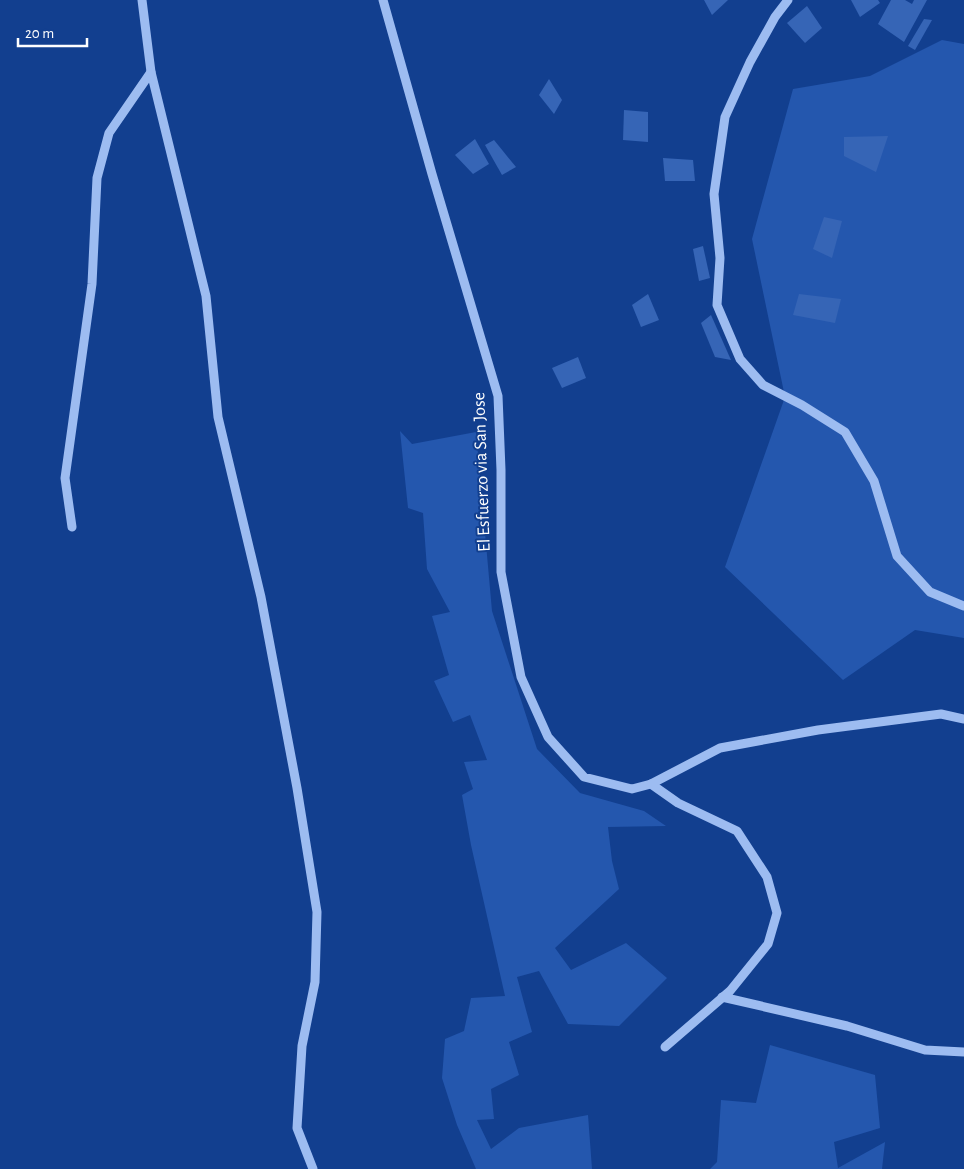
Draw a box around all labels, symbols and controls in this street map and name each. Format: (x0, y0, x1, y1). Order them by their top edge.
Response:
scale bar (18, 15, 86, 47)
text: 20 m (25, 26, 54, 41)
street label: El Esfuerzo via San Jose (470, 392, 494, 552)

